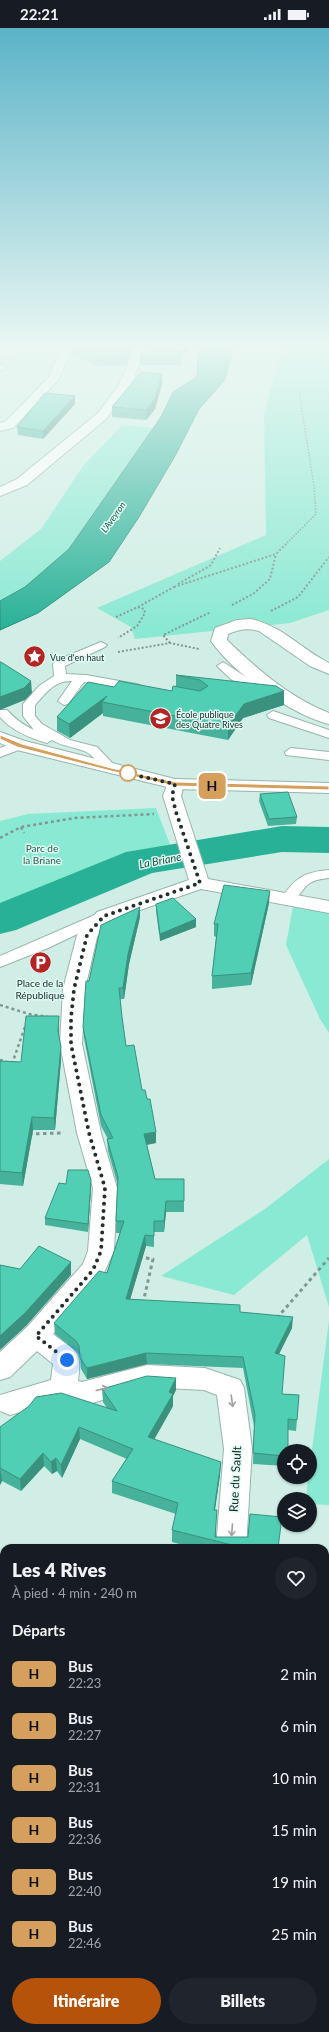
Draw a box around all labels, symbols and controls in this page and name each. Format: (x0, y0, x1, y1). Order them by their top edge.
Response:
text: 22:21 (20, 5, 59, 23)
water label: L'Aveyron (98, 499, 128, 535)
place icon: Vue d'en haut (22, 644, 48, 670)
place label: Vue d'en haut (50, 652, 105, 663)
school or university icon: École publique des Quatre Rives (148, 706, 174, 732)
place label: École publique des Quatre Rives (176, 709, 243, 730)
unlabelled marker (119, 764, 137, 782)
line badge: H (199, 773, 225, 799)
text: H (207, 777, 217, 794)
park label: Parc de la Briane (23, 842, 61, 866)
water label: La Briane (138, 850, 182, 870)
parking icon: Place de la République (27, 950, 53, 976)
place label: Place de la République (15, 977, 65, 1001)
your location (57, 1350, 77, 1370)
one-way arrow (95, 1384, 108, 1392)
one-way arrow (228, 1394, 235, 1407)
map controls (277, 1444, 317, 1532)
button: locate (277, 1444, 317, 1484)
street label: Rue du Sault (226, 1445, 244, 1512)
button: layers (277, 1492, 317, 1532)
one-way arrow (228, 1523, 236, 1536)
button: heart (275, 1557, 317, 1599)
text: Les 4 Rives (12, 1558, 106, 1581)
text: À pied · 4 min · 240 m (12, 1585, 137, 1601)
text: Départs (12, 1621, 65, 1639)
text: Bus (68, 1657, 93, 1675)
text: H (29, 1665, 39, 1682)
text: 2 min (280, 1665, 317, 1683)
text: 22:23 (68, 1675, 101, 1691)
text: Bus (68, 1709, 93, 1727)
text: H (29, 1717, 39, 1734)
text: 6 min (280, 1717, 317, 1735)
text: 22:27 (68, 1727, 101, 1743)
text: Bus (68, 1761, 93, 1779)
text: H (29, 1769, 39, 1786)
text: 10 min (271, 1769, 317, 1787)
text: 22:31 (68, 1779, 101, 1795)
text: Bus (68, 1813, 93, 1831)
text: H (29, 1821, 39, 1838)
text: 15 min (271, 1821, 317, 1839)
text: 22:36 (68, 1831, 101, 1847)
text: Bus (68, 1865, 93, 1883)
text: H (29, 1873, 39, 1890)
text: 19 min (271, 1873, 317, 1891)
text: 22:40 (68, 1883, 101, 1899)
text: Bus (68, 1917, 93, 1935)
text: H (29, 1925, 39, 1942)
text: 25 min (271, 1925, 317, 1943)
text: 22:46 (68, 1935, 101, 1951)
button: Itinéraire (12, 1978, 161, 2024)
button: Billets (169, 1978, 317, 2024)

